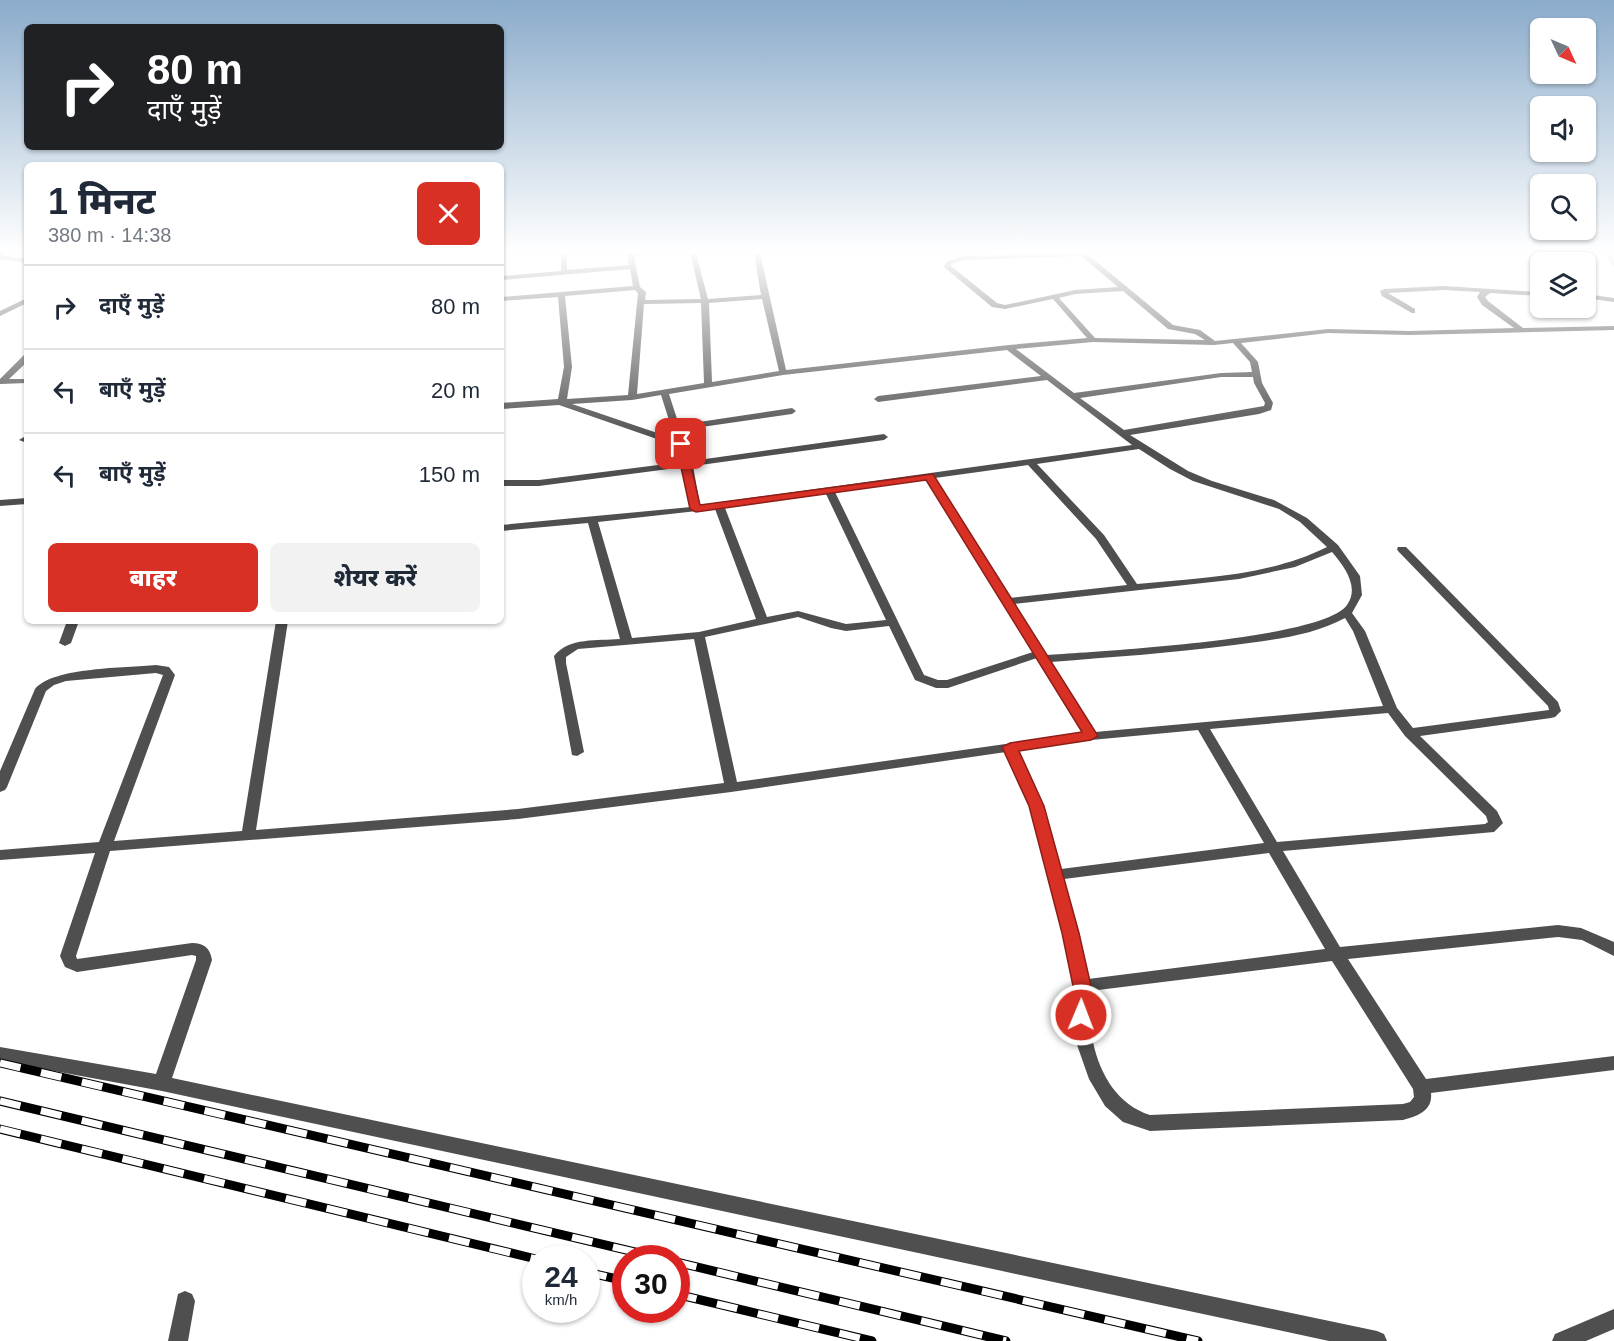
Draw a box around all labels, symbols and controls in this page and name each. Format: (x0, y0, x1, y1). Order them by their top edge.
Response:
north arrow (1530, 18, 1596, 84)
map controls (1530, 18, 1596, 318)
text: 80 m (147, 46, 243, 93)
icon: right (48, 48, 126, 126)
text: दाएँ मुड़ें (147, 95, 221, 125)
button: sound (1530, 96, 1596, 162)
button: search (1530, 174, 1596, 240)
text: 1 मिनट (48, 181, 156, 222)
button: close (417, 182, 480, 245)
text: 380 m · 14:38 (48, 224, 171, 246)
button: layers (1530, 252, 1596, 318)
icon: right (48, 291, 81, 324)
text: दाएँ मुड़ें (99, 293, 164, 318)
text: 80 m (431, 294, 480, 319)
icon: left (48, 375, 81, 408)
text: बाएँ मुड़ें (99, 377, 165, 402)
text: 20 m (431, 378, 480, 403)
pin (655, 418, 706, 469)
icon: arrive (664, 427, 697, 460)
icon: left (48, 459, 81, 492)
text: बाएँ मुड़ें (99, 461, 165, 486)
text: 150 m (419, 462, 480, 487)
button: बाहर (48, 543, 258, 612)
button: शेयर करें (270, 543, 480, 612)
position arrow (1049, 983, 1113, 1047)
speed limit sign: 30 (612, 1245, 690, 1323)
text: 24 (544, 1260, 578, 1293)
text: km/h (545, 1291, 577, 1308)

